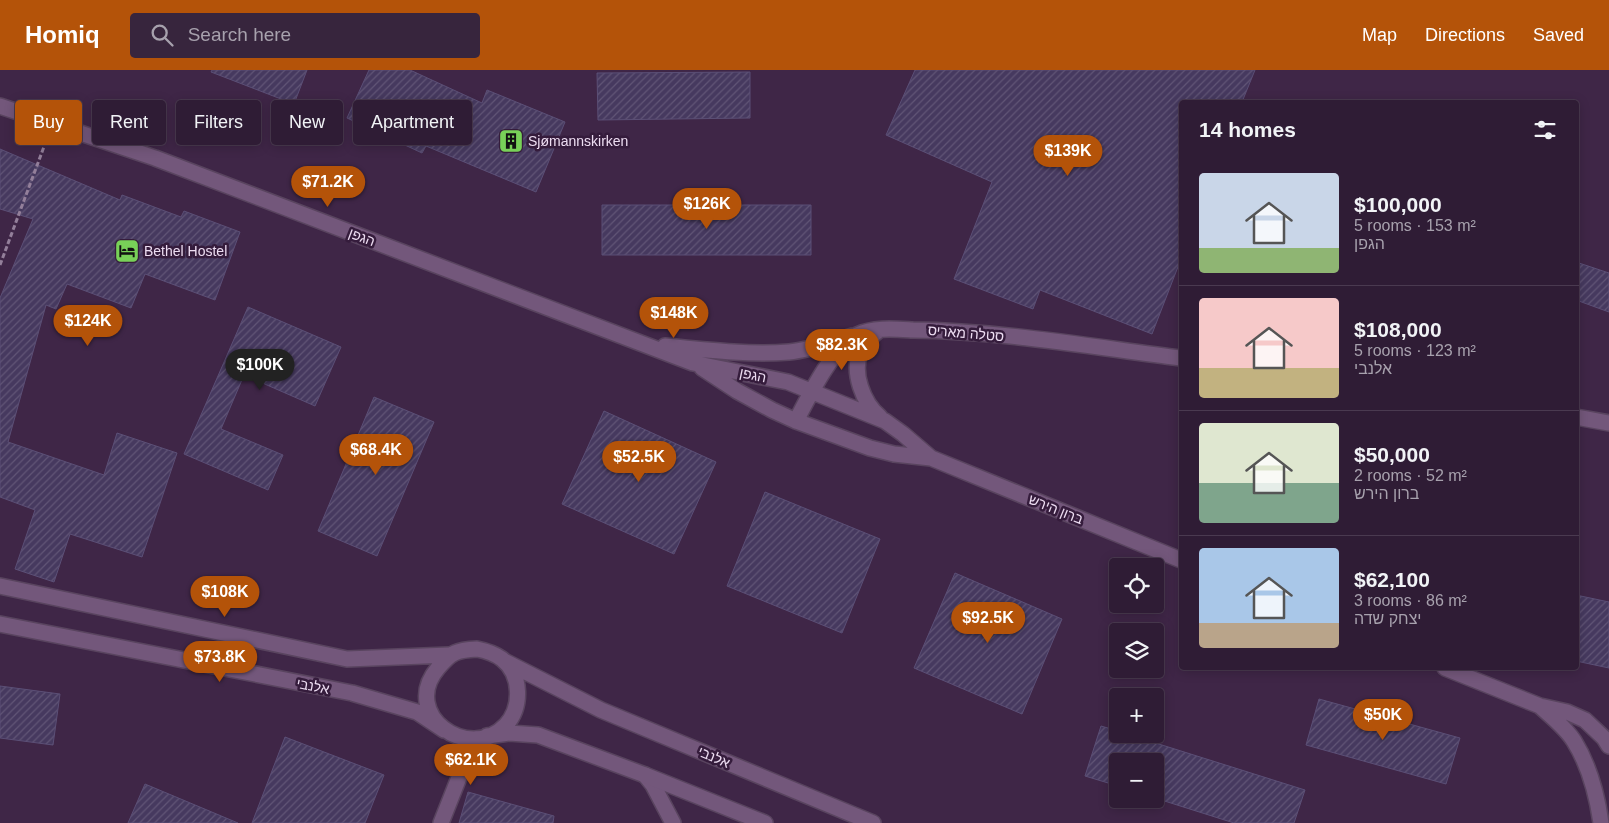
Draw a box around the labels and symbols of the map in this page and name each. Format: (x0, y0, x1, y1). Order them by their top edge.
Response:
building icon: Sjømannskirken (498, 128, 524, 154)
place label: Sjømannskirken (528, 133, 628, 149)
pin: $139K (1033, 134, 1103, 177)
pin: $71.2K (287, 166, 369, 208)
pin: $126K (672, 188, 742, 230)
street label: הגפן (347, 225, 377, 249)
hotel icon: Bethel Hostel (114, 238, 140, 264)
place label: Bethel Hostel (144, 243, 227, 259)
pin: $148K (639, 296, 709, 339)
pin: $124K (53, 304, 123, 347)
street label: סטלה מאריס (927, 322, 1005, 344)
pin: $82.3K (801, 328, 883, 371)
pin: $100K (225, 348, 295, 391)
street label: הגפן (738, 364, 768, 386)
pin: $68.4K (335, 434, 417, 476)
pin: $52.5K (598, 440, 680, 483)
street label: ברון הירש (1026, 491, 1086, 527)
pin: $108K (190, 576, 260, 618)
pin: $92.5K (947, 602, 1029, 644)
pin: $73.8K (179, 640, 261, 683)
street label: אלנבי (295, 675, 331, 697)
pin: $50K (1353, 698, 1413, 741)
street label: אלנבי (696, 743, 733, 771)
pin: $62.1K (430, 744, 512, 786)

